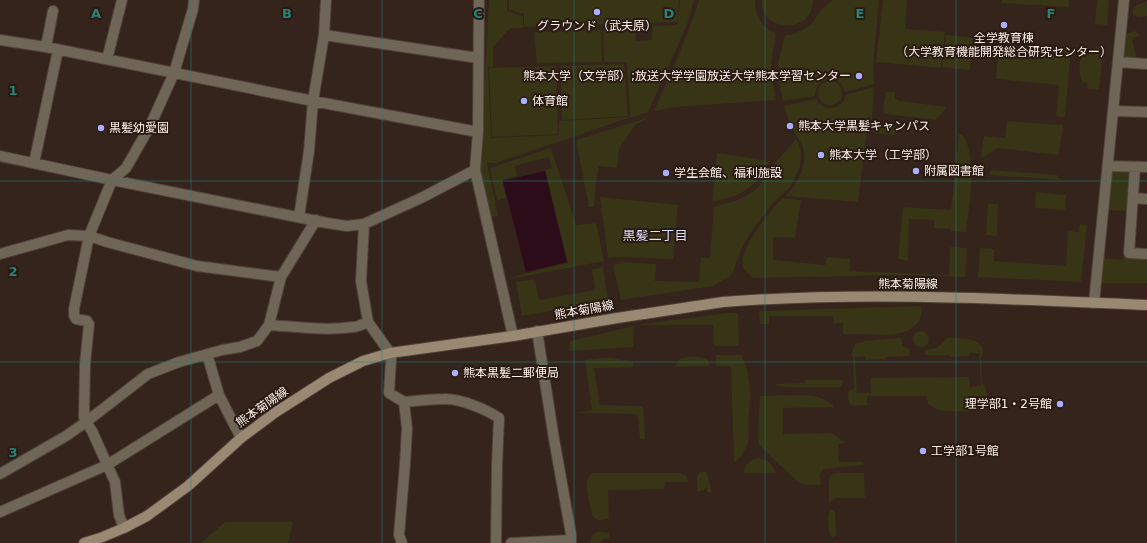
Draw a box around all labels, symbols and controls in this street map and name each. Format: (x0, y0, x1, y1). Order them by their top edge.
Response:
text: A (91, 6, 101, 21)
text: B (282, 6, 292, 21)
text: C (473, 6, 483, 21)
text: D (664, 6, 675, 21)
text: E (856, 6, 864, 21)
text: F (1047, 6, 1055, 21)
marker: グラウンド（武夫原） (592, 7, 602, 17)
place label: グラウンド（武夫原） (537, 19, 657, 33)
marker: 全学教育棟 （大学教育機能開発総合研究センター） (999, 20, 1009, 30)
place label: 全学教育棟 （大学教育機能開発総合研究センター） (896, 31, 1112, 59)
place label: 熊本大学（文学部）;放送大学学園放送大学熊本学習センター (523, 69, 851, 83)
marker: 熊本大学（文学部）;放送大学学園放送大学熊本学習センター (854, 71, 864, 81)
text: 1 (8, 83, 18, 98)
place label: 体育館 (532, 94, 568, 108)
marker: 体育館 (519, 96, 529, 106)
place label: 熊本大学黒髪キャンパス (798, 119, 930, 133)
place label: 黒髪幼愛園 (109, 121, 169, 135)
marker: 熊本大学黒髪キャンパス (785, 121, 795, 131)
marker: 黒髪幼愛園 (96, 123, 106, 133)
place label: 熊本大学（工学部） (829, 148, 937, 162)
marker: 熊本大学（工学部） (816, 150, 826, 160)
place label: 附属図書館 (924, 164, 984, 178)
place label: 学生会館、福利施設 (674, 166, 782, 180)
marker: 附属図書館 (911, 166, 921, 176)
marker: 学生会館、福利施設 (661, 168, 671, 178)
district label: 黒髪二丁目 (622, 228, 688, 243)
text: 2 (8, 264, 18, 279)
street label: 熊本菊陽線 (878, 277, 938, 291)
street label: 熊本菊陽線 (553, 298, 615, 322)
place label: 熊本黒髪二郵便局 (463, 366, 559, 380)
marker: 熊本黒髪二郵便局 (450, 368, 460, 378)
street label: 熊本菊陽線 (233, 384, 291, 430)
place label: 理学部1・2号館 (965, 397, 1052, 411)
marker: 理学部1・2号館 (1055, 399, 1065, 409)
place label: 工学部1号館 (931, 444, 999, 458)
text: 3 (8, 445, 18, 460)
marker: 工学部1号館 (918, 446, 928, 456)

